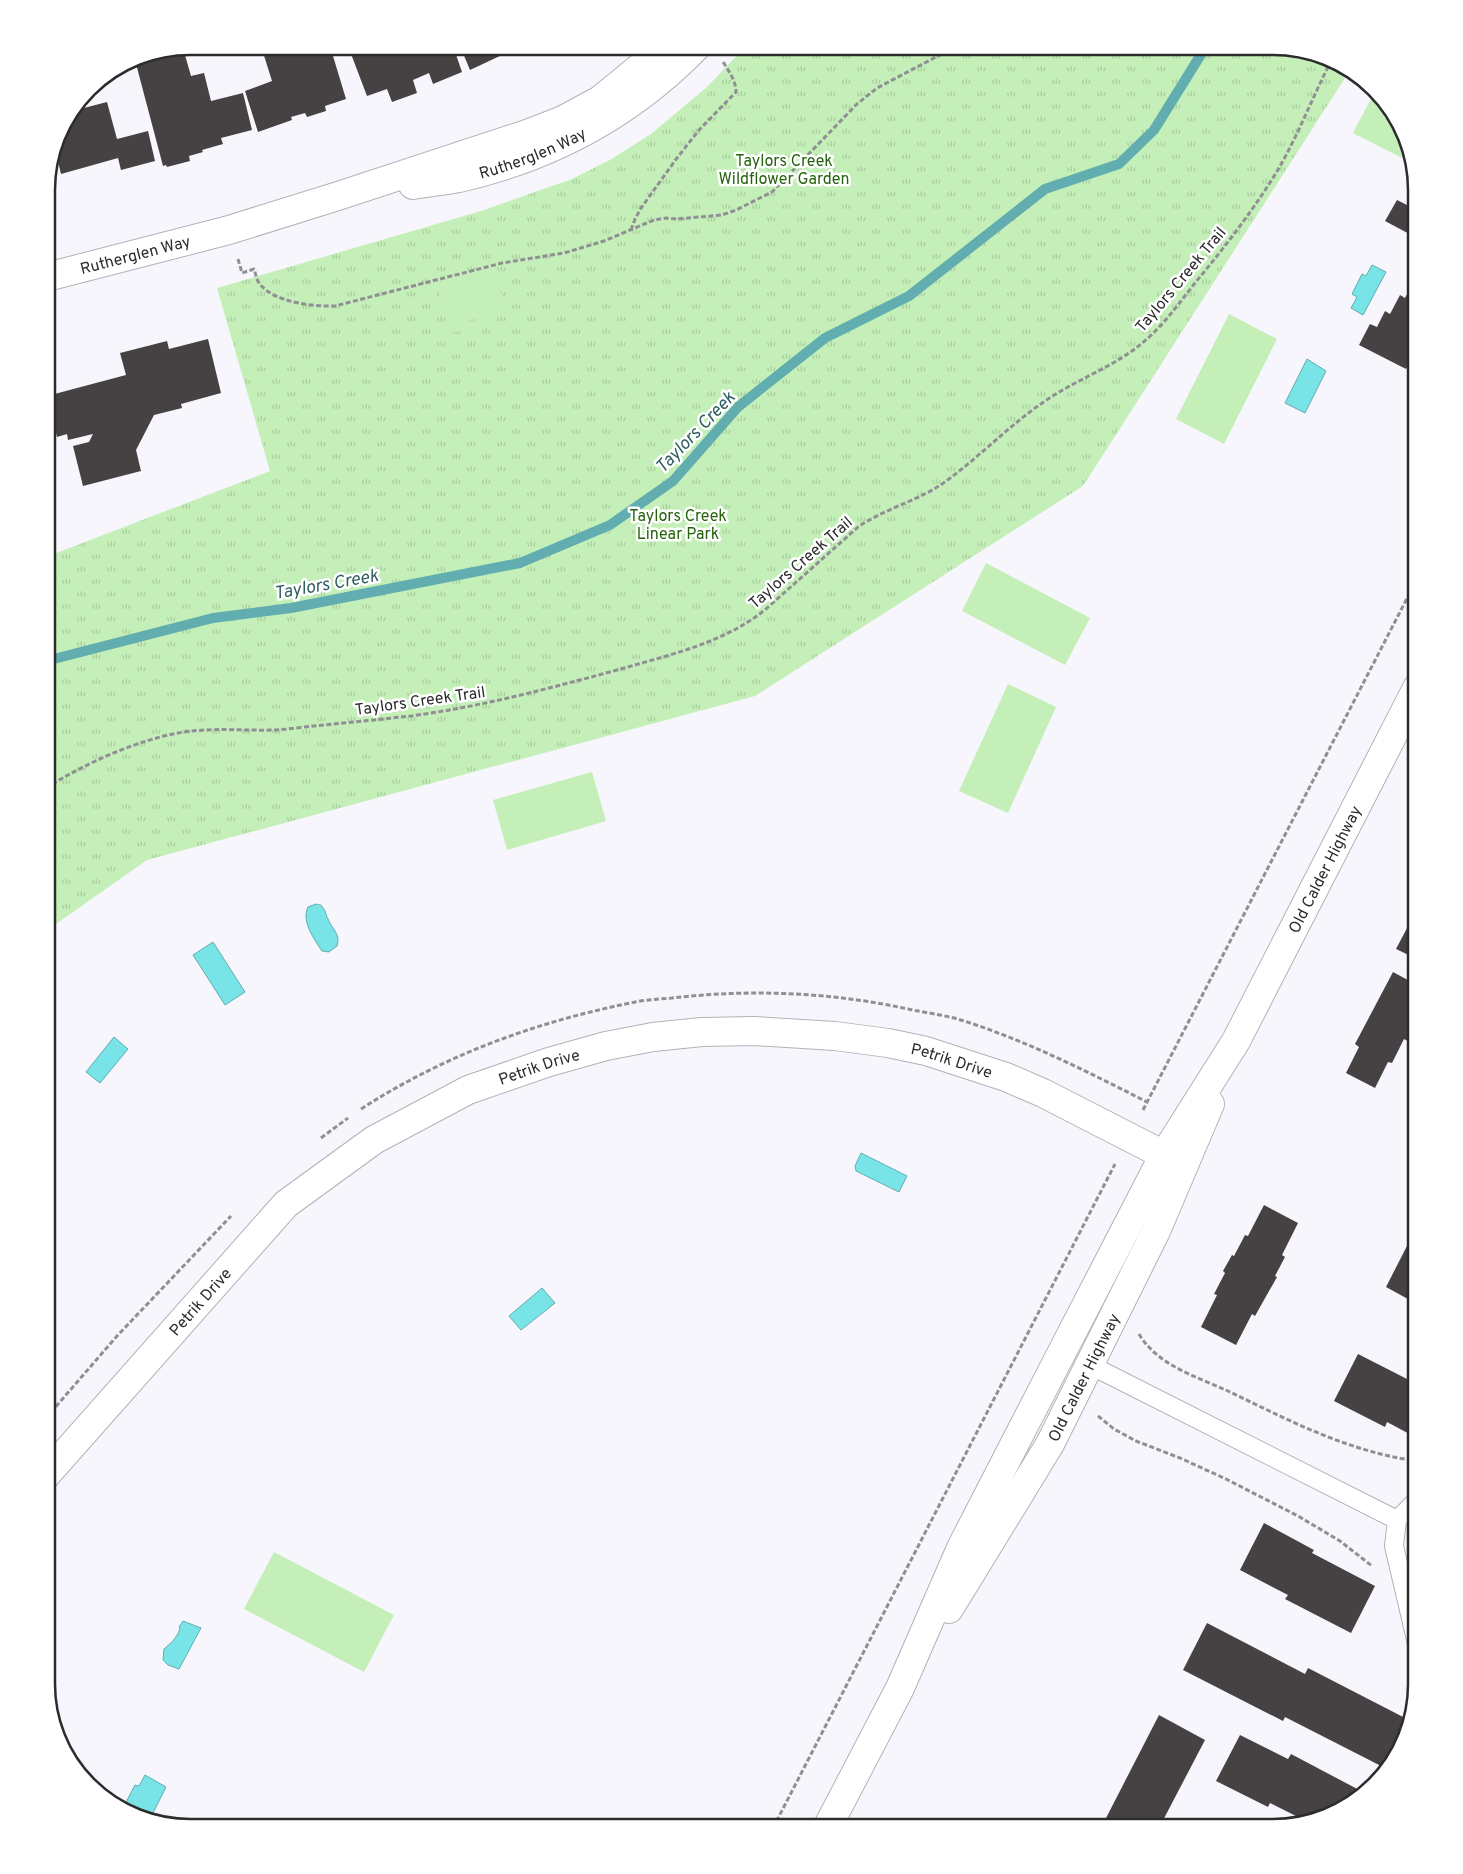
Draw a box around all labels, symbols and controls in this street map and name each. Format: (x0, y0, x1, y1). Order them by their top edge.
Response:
street label: Rutherglen Way (477, 124, 590, 185)
park label: Taylors Creek Wildflower Garden (718, 152, 850, 190)
street label: Taylors Creek Trail (1132, 224, 1231, 337)
street label: Rutherglen Way (78, 232, 193, 280)
water label: Taylors Creek (651, 386, 742, 479)
park label: Taylors Creek Linear Park (629, 507, 727, 545)
street label: Taylors Creek Trail (745, 513, 857, 614)
water label: Taylors Creek (272, 565, 381, 606)
street label: Taylors Creek Trail (354, 683, 487, 721)
street label: Old Calder Highway (1285, 803, 1367, 937)
street label: Petrik Drive (909, 1040, 995, 1084)
street label: Petrik Drive (496, 1046, 582, 1091)
street label: Petrik Drive (166, 1264, 237, 1341)
street label: Old Calder Highway (1045, 1311, 1125, 1446)

